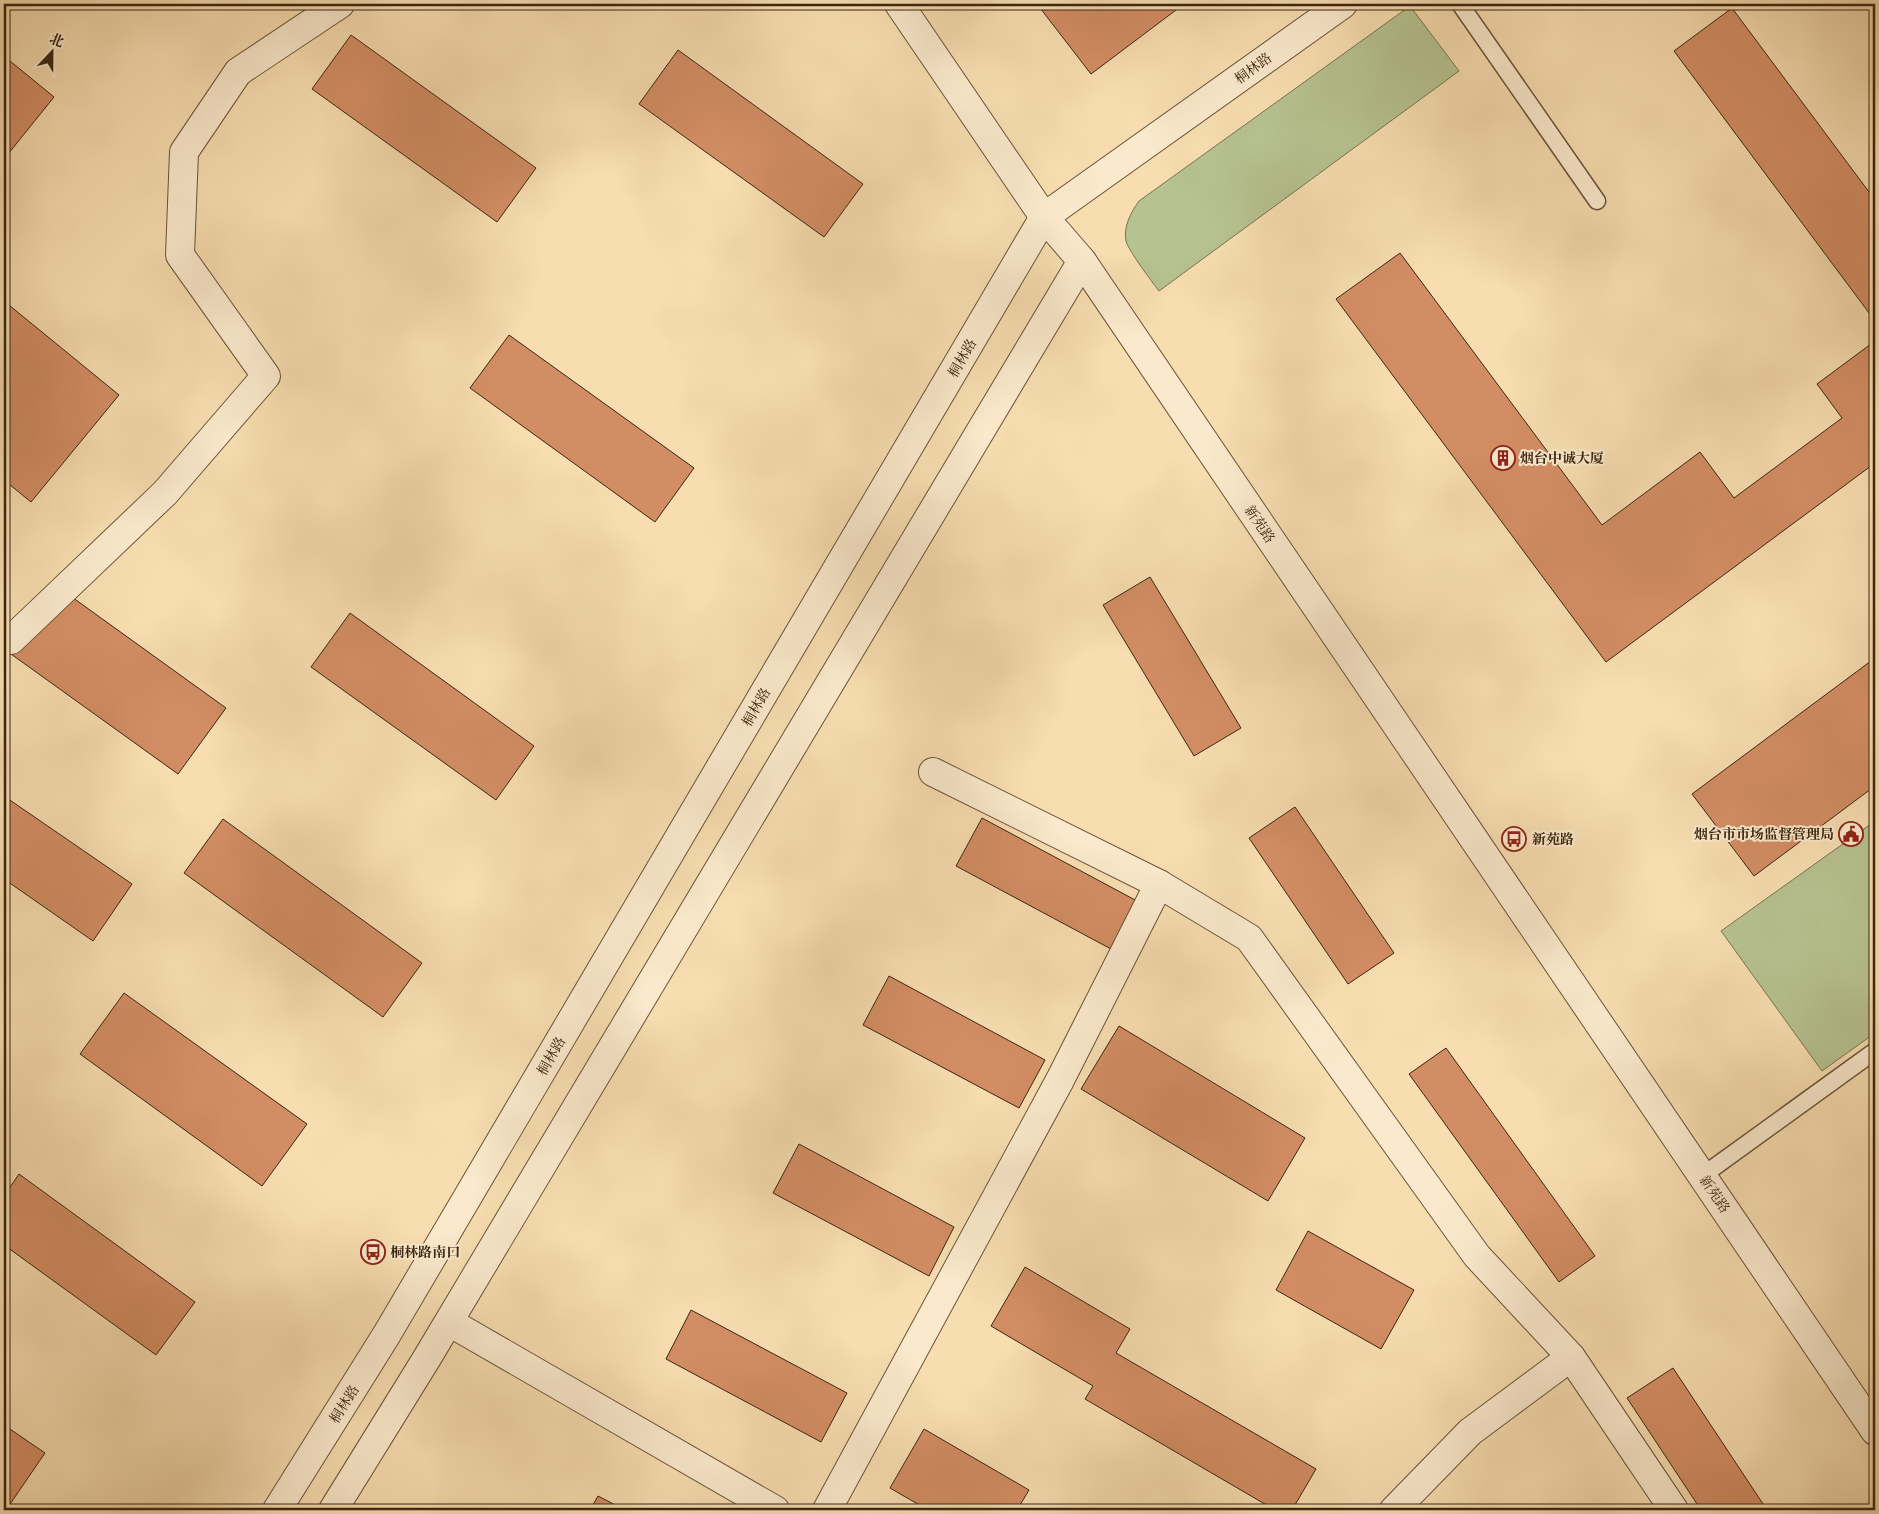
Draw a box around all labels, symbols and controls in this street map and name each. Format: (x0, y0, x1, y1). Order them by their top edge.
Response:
north arrow (28, 28, 78, 78)
text: 北 (47, 29, 67, 51)
street label: 桐林路 (1231, 48, 1275, 88)
street label: 桐林路 (944, 335, 980, 381)
building icon: 烟台中诚大厦 (1490, 445, 1516, 471)
place label: 烟台中诚大厦 (1520, 449, 1604, 467)
street label: 新苑路 (1241, 502, 1279, 546)
street label: 桐林路 (738, 684, 774, 730)
public building icon: 烟台市市场监督管理局 (1838, 821, 1864, 847)
place label: 烟台市市场监督管理局 (1694, 825, 1834, 843)
bus stop icon: 新苑路 (1501, 826, 1527, 852)
place label: 新苑路 (1532, 830, 1574, 848)
street label: 桐林路 (533, 1033, 569, 1079)
street label: 新苑路 (1696, 1172, 1734, 1216)
bus stop icon: 桐林路南口 (360, 1239, 386, 1265)
place label: 桐林路南口 (390, 1243, 460, 1261)
street label: 桐林路 (325, 1381, 363, 1427)

